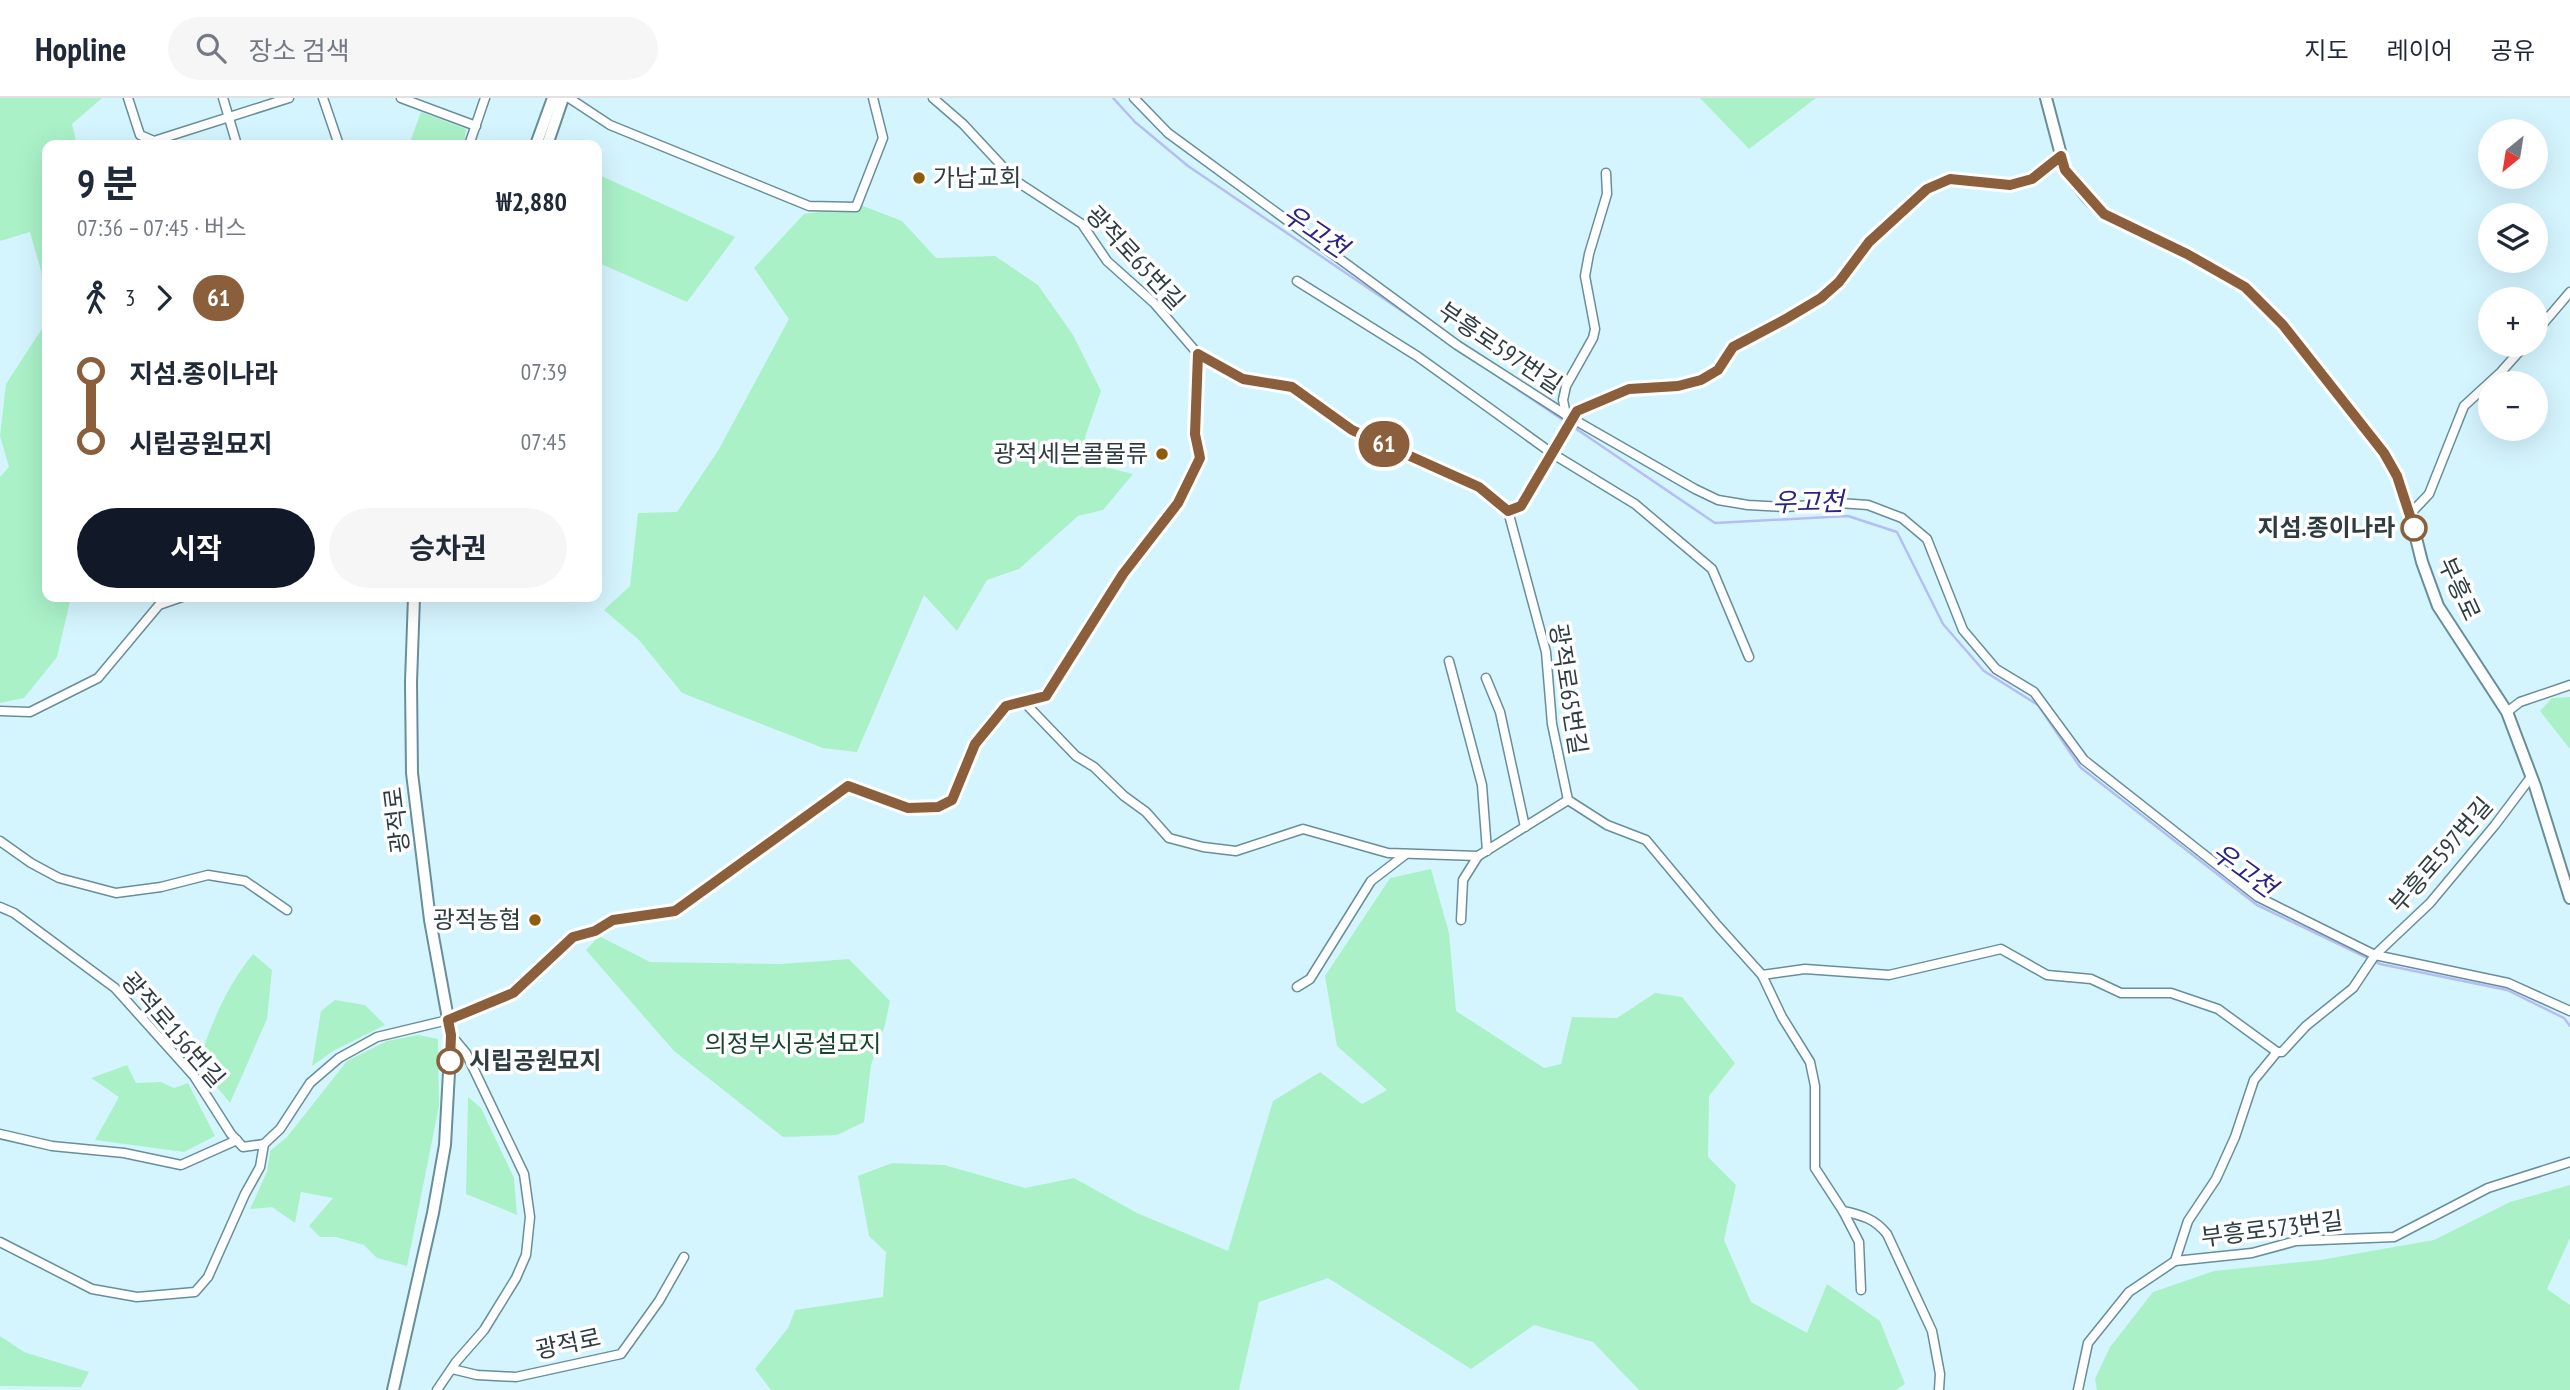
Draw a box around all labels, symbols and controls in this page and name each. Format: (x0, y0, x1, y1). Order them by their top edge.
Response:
search box (168, 17, 658, 80)
text: Hopline (35, 27, 126, 70)
icon: search (192, 29, 230, 67)
text: 장소 검색 (248, 34, 350, 67)
text: 지도 (2304, 35, 2349, 66)
text: 레이어 (2387, 35, 2453, 66)
text: 공유 (2491, 35, 2535, 66)
north arrow (2478, 119, 2548, 189)
map controls (2478, 119, 2548, 441)
text: 9 분 (77, 158, 138, 207)
place label: 가납교회 (933, 162, 1021, 193)
marker: 가납교회 (911, 170, 927, 186)
text: ₩2,880 (496, 185, 567, 218)
water label: 우고천 (1276, 197, 1357, 266)
street label: 광적로65번길 (1079, 199, 1192, 316)
button: layers (2478, 203, 2548, 273)
text: 07:36 – 07:45 · 버스 (77, 213, 246, 242)
icon: walk (77, 279, 115, 317)
icon: forward (145, 279, 183, 317)
text: 61 (207, 282, 230, 313)
text: 3 (125, 283, 135, 312)
button: + (2478, 287, 2548, 357)
street label: 부흥로597번길 (1432, 295, 1568, 400)
text: 지섬.종이나라 (129, 357, 278, 390)
text: 07:39 (521, 357, 567, 386)
button: − (2478, 371, 2548, 441)
line badge: 61 (1352, 421, 1416, 467)
text: 시립공원묘지 (129, 427, 273, 460)
text: 07:45 (521, 427, 567, 456)
text: 61 (1373, 428, 1395, 459)
place label: 광적세븐콜물류 (993, 438, 1148, 469)
marker: 광적세븐콜물류 (1154, 446, 1170, 462)
water label: 우고천 (1772, 484, 1847, 519)
button: 시작 (77, 508, 315, 588)
button: 승차권 (329, 508, 567, 588)
place label: 지섬.종이나라 (2257, 512, 2395, 543)
marker: 지섬.종이나라 (2401, 515, 2427, 541)
street label: 부흥로 (2431, 552, 2488, 625)
street label: 광적로65번길 (1543, 621, 1594, 757)
street label: 광적로 (377, 785, 416, 855)
street label: 부흥로597번길 (2382, 791, 2499, 919)
water label: 우고천 (2206, 835, 2286, 906)
place label: 광적농협 (433, 904, 521, 935)
marker: 광적농협 (527, 912, 543, 928)
street label: 광적로156번길 (115, 966, 232, 1094)
park label: 의정부시공설묘지 (705, 1028, 881, 1059)
place label: 시립공원묘지 (469, 1045, 601, 1076)
marker: 시립공원묘지 (437, 1048, 463, 1074)
street label: 부흥로573번길 (2199, 1204, 2345, 1253)
street label: 광적로 (532, 1321, 604, 1366)

